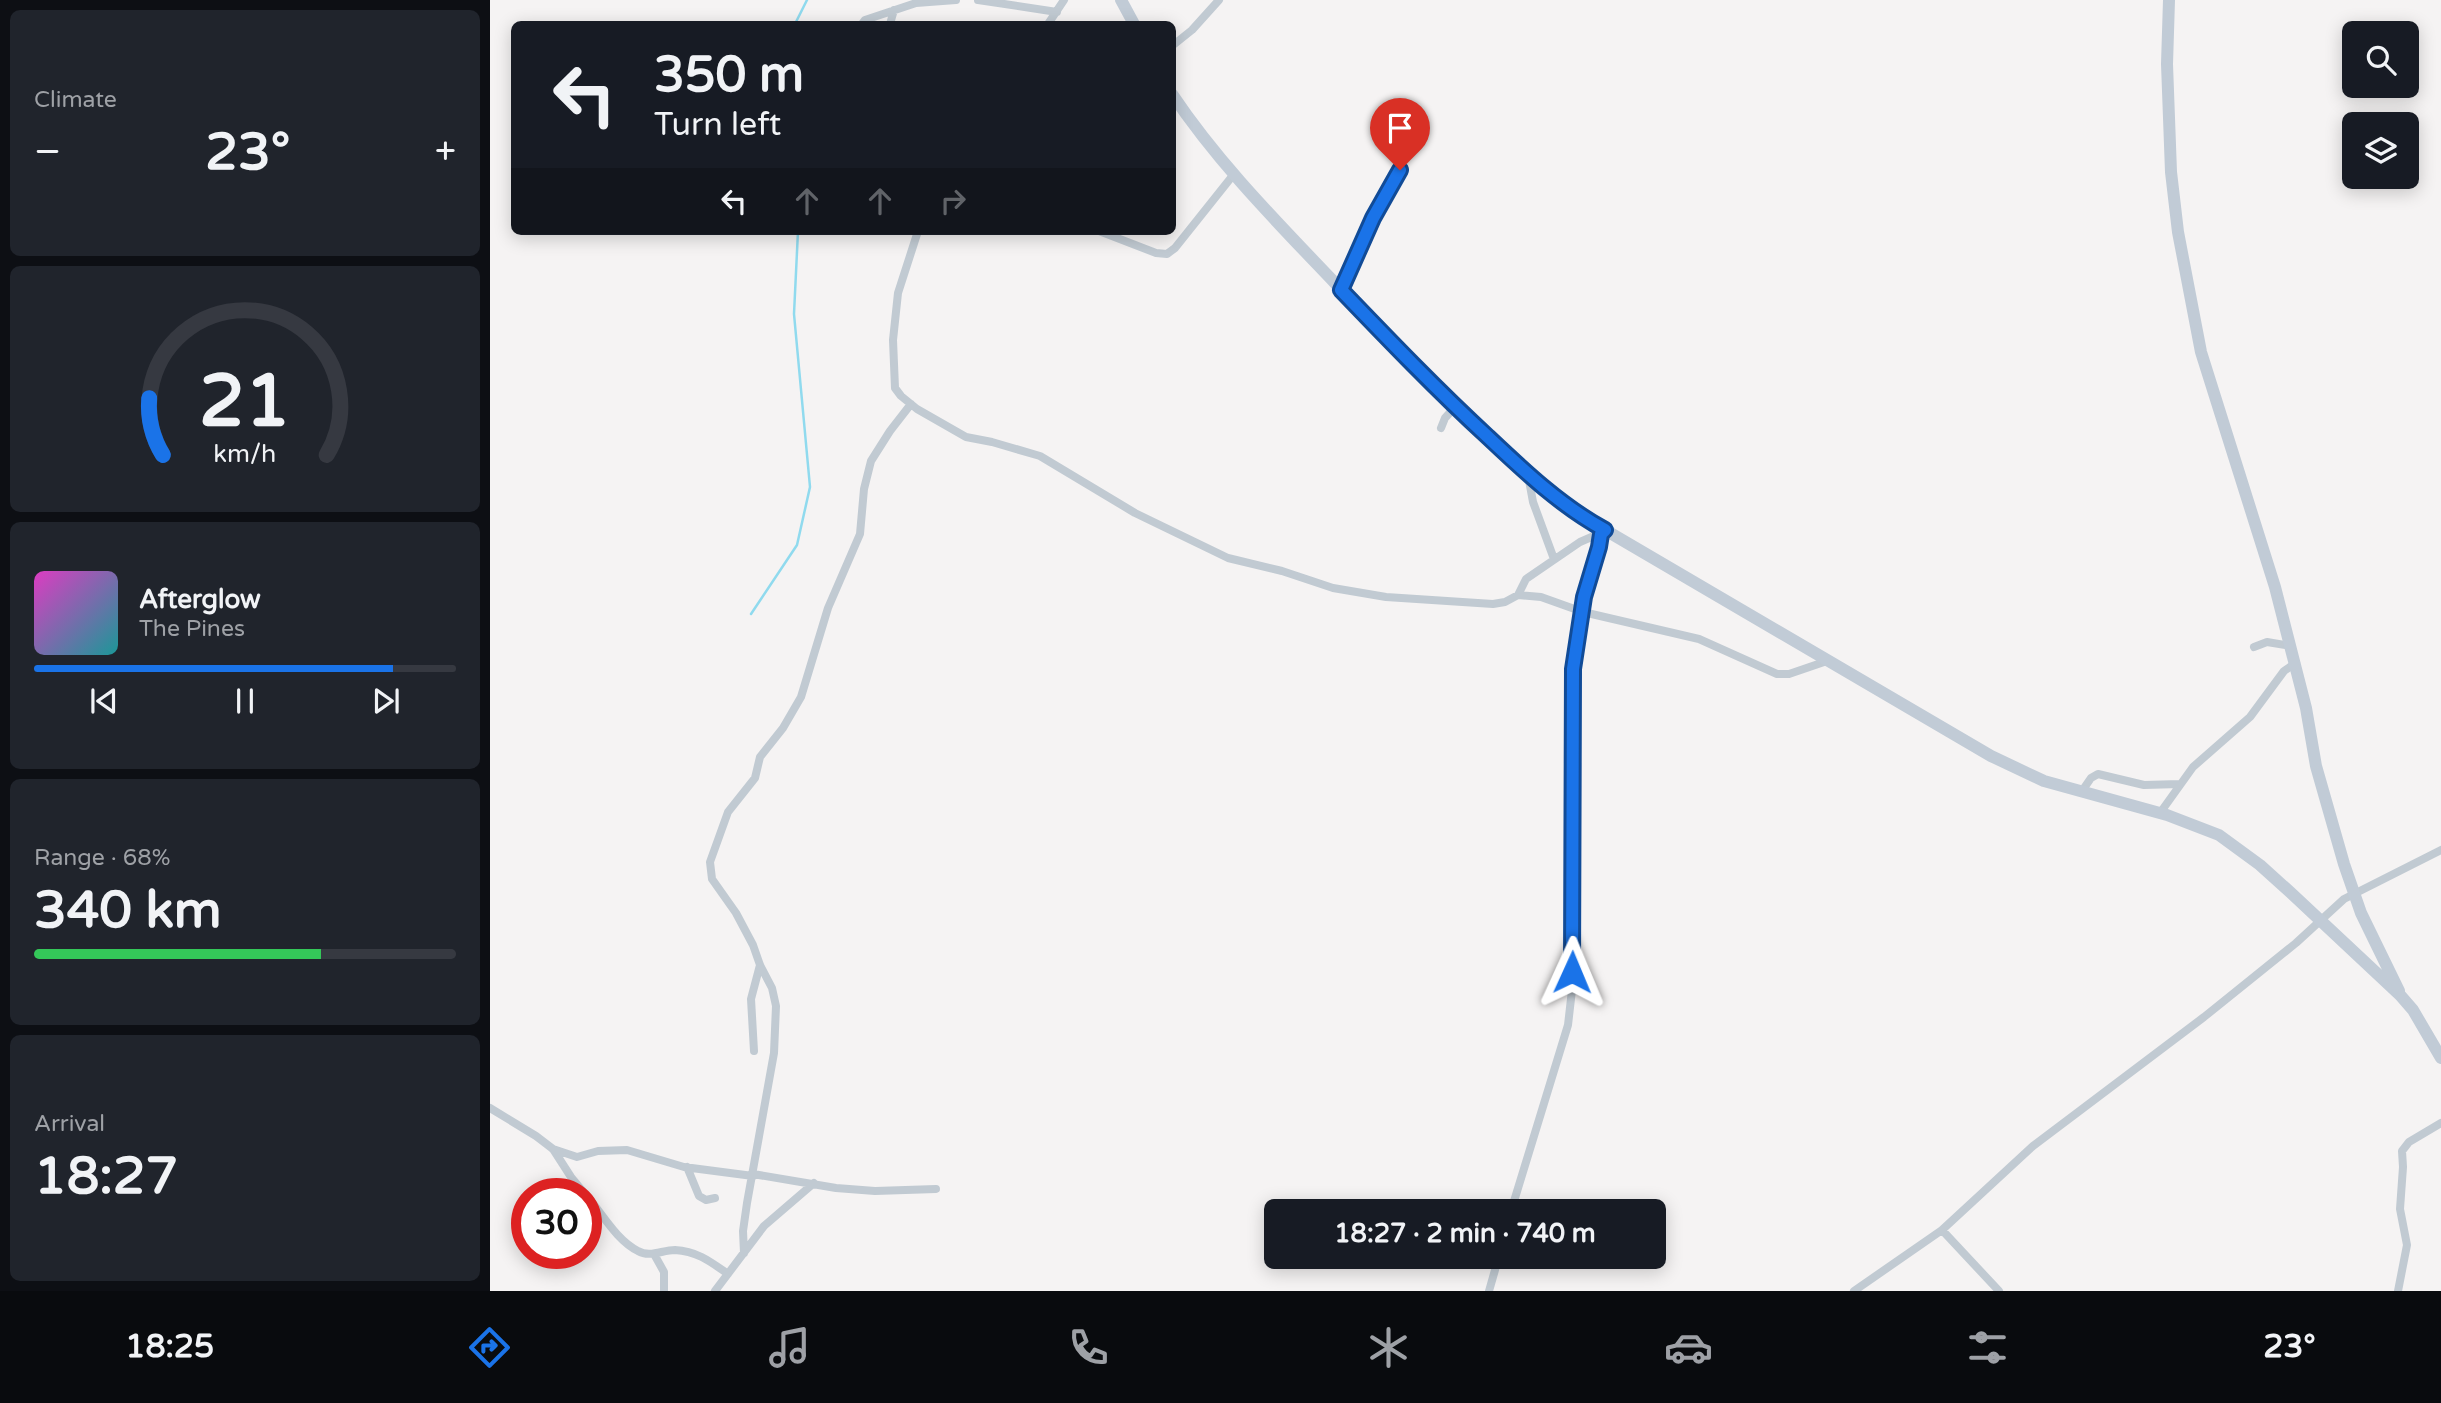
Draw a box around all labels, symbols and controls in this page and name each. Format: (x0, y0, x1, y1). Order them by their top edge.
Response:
map controls (2342, 21, 2419, 189)
button: search (2342, 21, 2419, 98)
text: 350 m (654, 46, 804, 105)
icon: left (539, 49, 630, 140)
text: Climate (34, 86, 117, 114)
pin (1370, 98, 1430, 170)
text: Turn left (654, 106, 781, 144)
icon: arrive (1381, 109, 1419, 147)
button: layers (2342, 112, 2419, 189)
text: 23° (205, 121, 290, 184)
text: − (34, 129, 61, 175)
text: + (435, 129, 456, 175)
icon: left (715, 182, 753, 220)
icon: ahead (788, 182, 826, 220)
icon: ahead (861, 182, 899, 220)
icon: right (934, 182, 972, 220)
text: 21 (199, 359, 291, 447)
text: km/h (214, 439, 276, 469)
text: Afterglow (139, 584, 261, 615)
text: The Pines (139, 615, 245, 643)
icon: previous (85, 682, 123, 720)
icon: pause (226, 682, 264, 720)
icon: next (367, 682, 405, 720)
text: Range · 68% (34, 844, 170, 872)
text: 340 km (34, 879, 222, 942)
position arrow (1535, 935, 1609, 1009)
text: Arrival (34, 1110, 105, 1138)
text: 18:27 (34, 1145, 178, 1208)
speed limit sign: 30 (511, 1178, 602, 1269)
text: 18:27 · 2 min · 740 m (1334, 1218, 1596, 1249)
icon: directions (465, 1323, 514, 1372)
icon: music (765, 1323, 814, 1372)
icon: phone (1064, 1323, 1113, 1372)
icon: climate (1364, 1323, 1413, 1372)
icon: car (1664, 1323, 1713, 1372)
icon: filters (1963, 1323, 2012, 1372)
text: 18:25 (125, 1328, 214, 1366)
text: 23° (2263, 1328, 2316, 1366)

